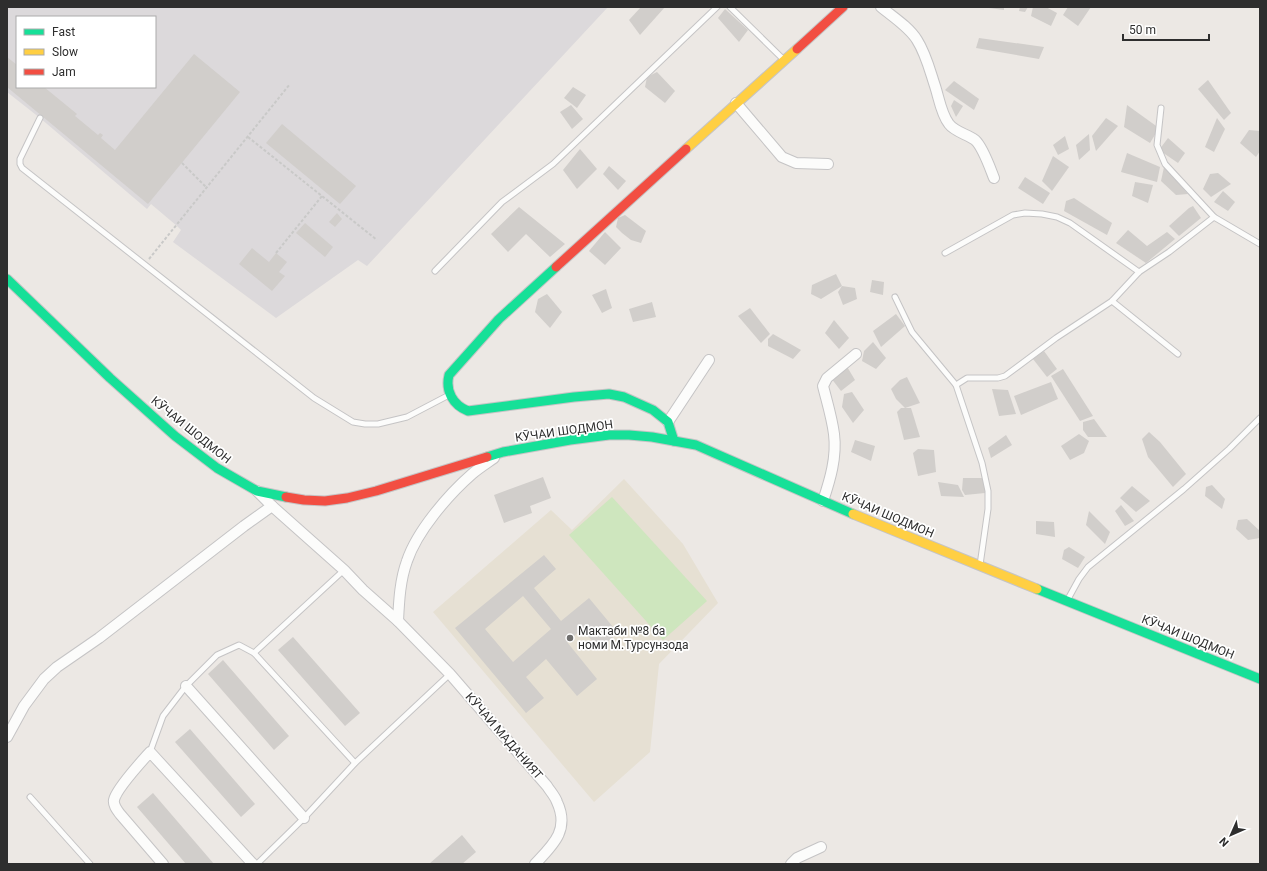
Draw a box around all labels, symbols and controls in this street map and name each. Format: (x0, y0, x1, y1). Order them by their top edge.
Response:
legend (16, 16, 156, 88)
scale bar (1123, 16, 1209, 42)
text: 50 m (1129, 23, 1156, 37)
text: Fast (52, 25, 75, 39)
text: Slow (52, 45, 78, 59)
text: Jam (52, 65, 76, 79)
street label: КӮЧАИ ШОДМОН (148, 394, 234, 466)
street label: КӮЧАИ ШОДМОН (514, 417, 614, 445)
street label: КӮЧАИ ШОДМОН (840, 489, 936, 541)
street label: КӮЧАИ ШОДМОН (1140, 612, 1236, 662)
place label: Мактаби №8 ба номи М.Турсунзода (578, 624, 689, 652)
marker: Мактаби №8 ба номи М.Турсунзода (565, 633, 575, 643)
street label: КӮЧАИ МАДАНИЯТ (463, 690, 545, 782)
north arrow (1211, 815, 1251, 855)
text: N (1217, 834, 1232, 849)

